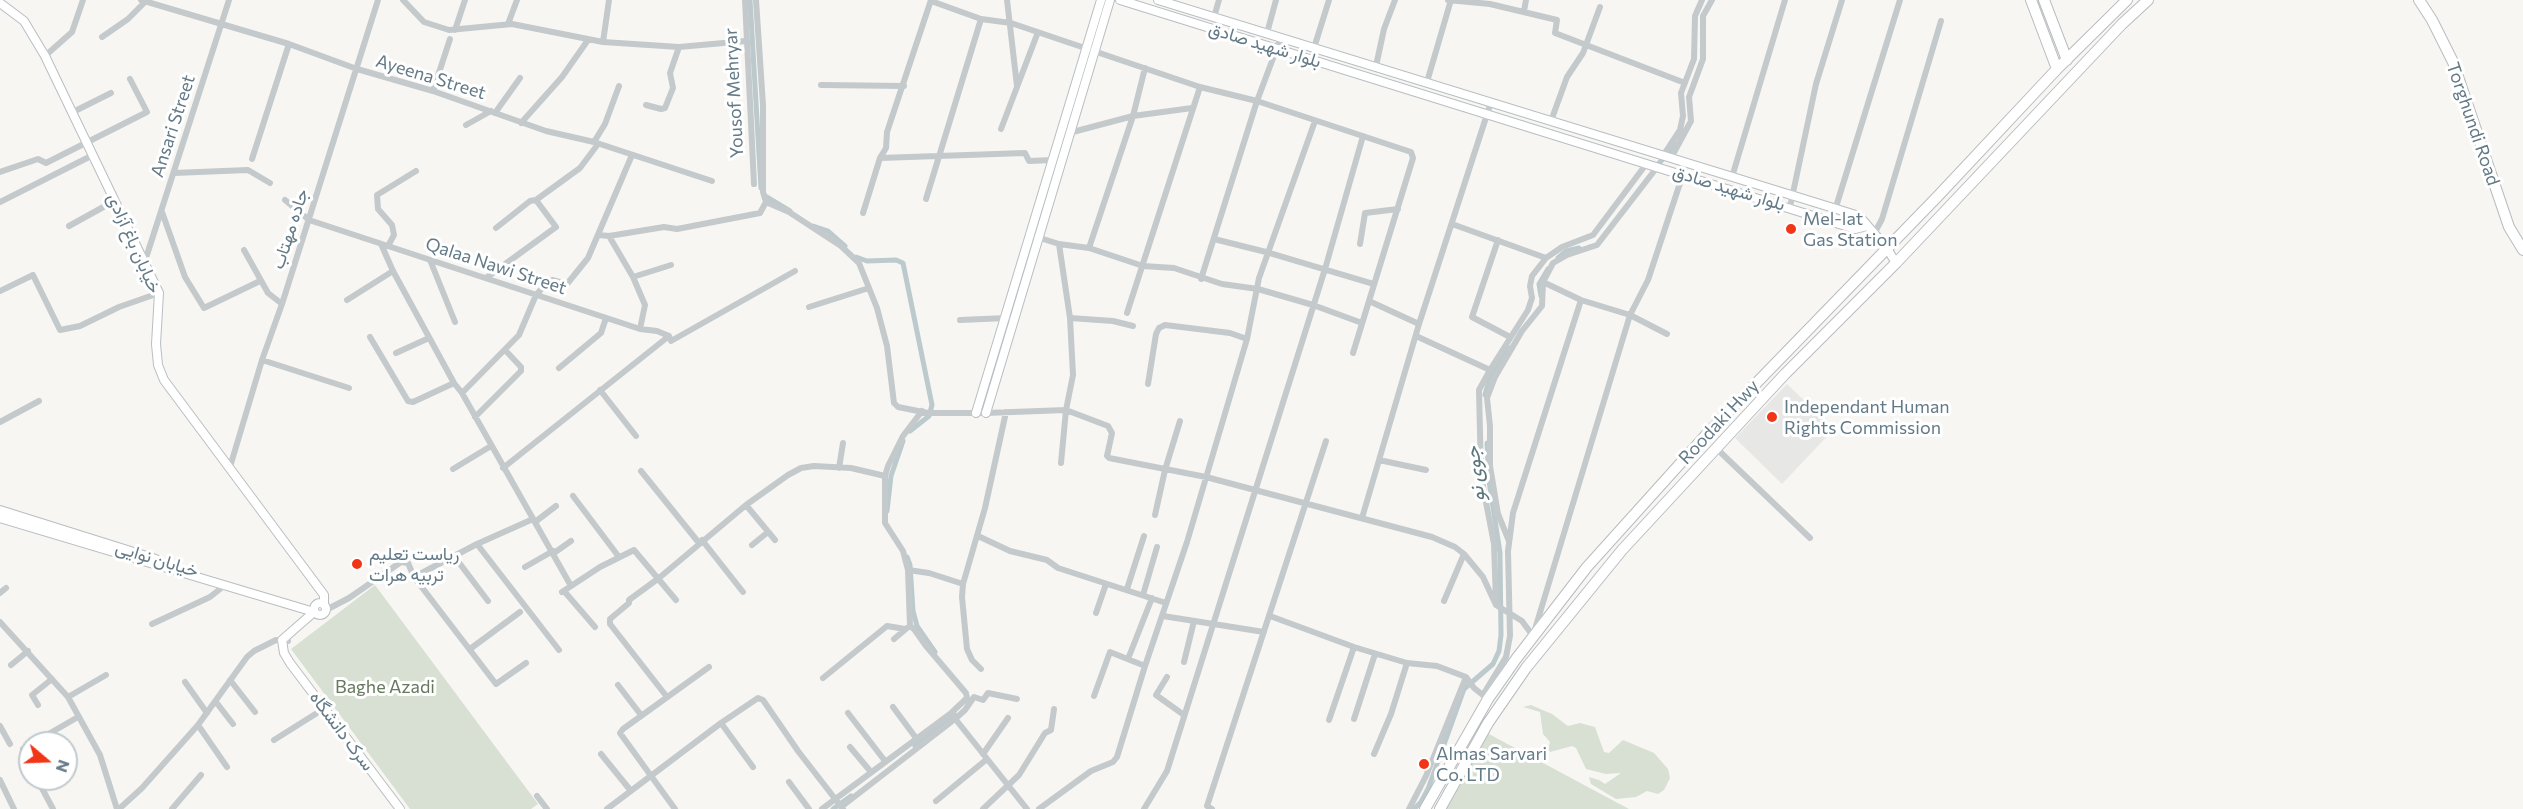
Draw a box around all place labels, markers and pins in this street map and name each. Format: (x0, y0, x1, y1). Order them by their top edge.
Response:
place label: Mel-lat Gas Station (1803, 208, 1897, 250)
marker: Mel-lat Gas Station (1784, 222, 1798, 236)
place label: Independant Human Rights Commission (1784, 396, 1950, 438)
marker: Independant Human Rights Commission (1765, 410, 1779, 424)
place label: ریاست تعلیم تربیه هرات (369, 543, 459, 586)
marker: ریاست تعلیم تربیه هرات (350, 557, 364, 571)
place label: Almas Sarvari Co. LTD (1436, 743, 1547, 786)
marker: Almas Sarvari Co. LTD (1417, 757, 1431, 771)

